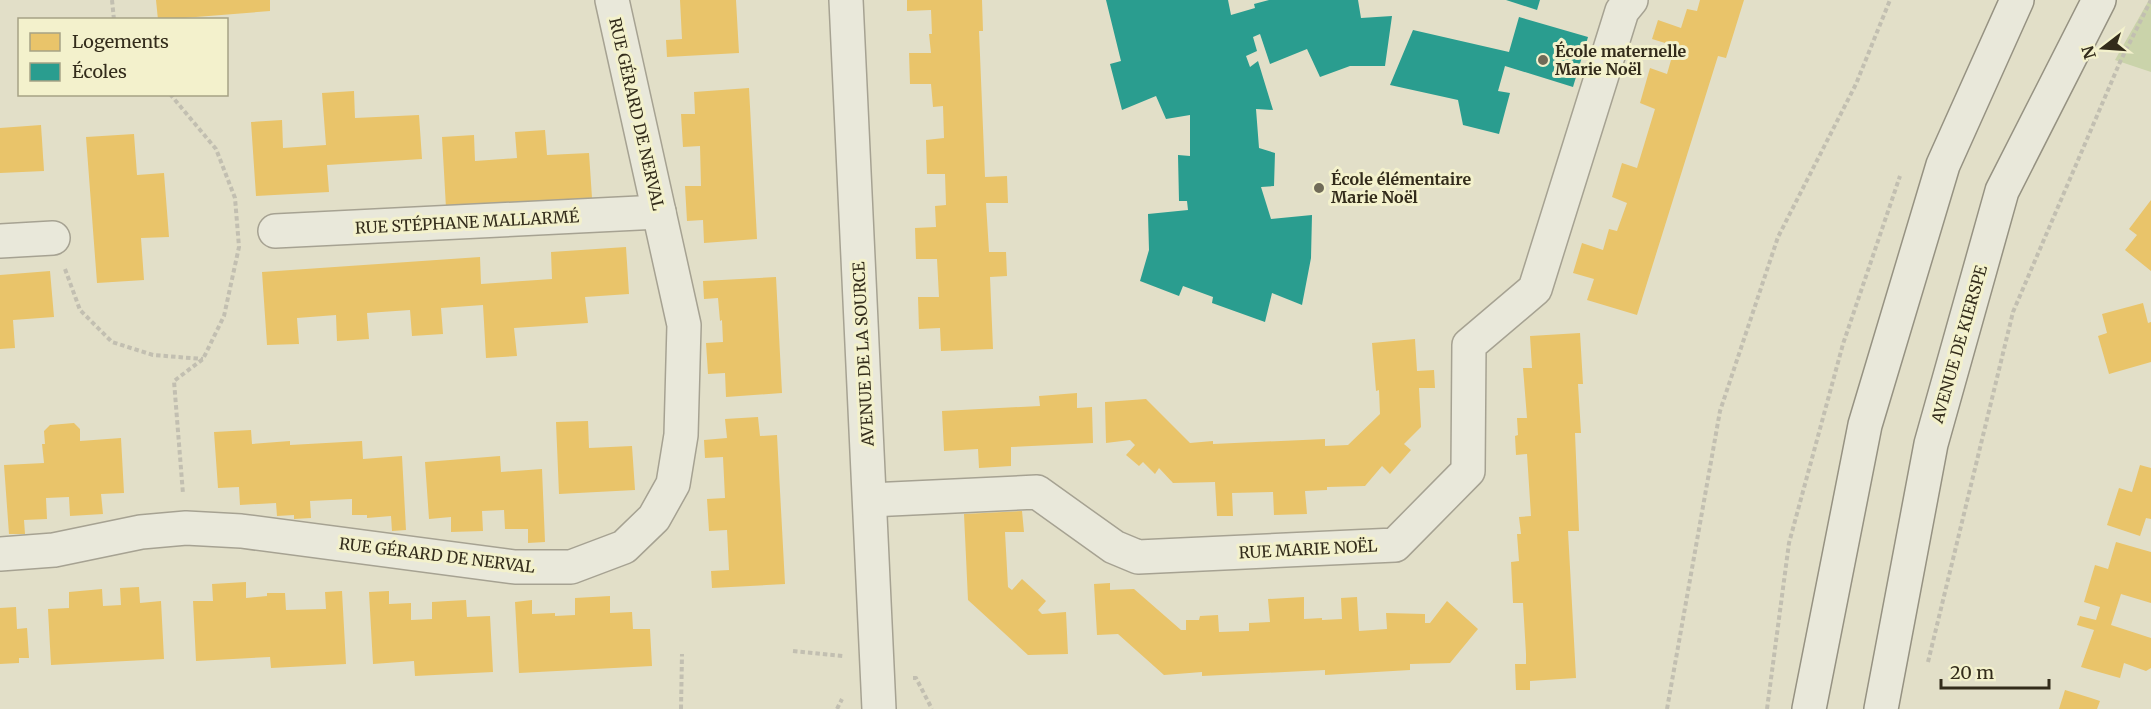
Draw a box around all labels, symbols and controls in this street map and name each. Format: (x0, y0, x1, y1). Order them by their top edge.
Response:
street label: RUE GÉRARD DE NERVAL (605, 16, 669, 212)
legend (18, 18, 228, 96)
north arrow (2073, 18, 2133, 78)
text: Logements (72, 30, 169, 53)
place label: École maternelle Marie Noël (1555, 41, 1687, 79)
text: N (2077, 43, 2100, 61)
marker: École maternelle Marie Noël (1536, 53, 1550, 67)
text: Écoles (72, 60, 127, 83)
place label: École élémentaire Marie Noël (1331, 169, 1471, 207)
marker: École élémentaire Marie Noël (1312, 181, 1326, 195)
street label: RUE STÉPHANE MALLARMÉ (355, 206, 580, 238)
street label: AVENUE DE LA SOURCE (848, 260, 878, 448)
street label: AVENUE DE KIERSPE (1927, 262, 1991, 426)
street label: RUE GÉRARD DE NERVAL (338, 533, 536, 577)
street label: RUE MARIE NOËL (1238, 535, 1378, 563)
scale bar (1941, 652, 2049, 690)
text: 20 m (1950, 661, 1994, 684)

